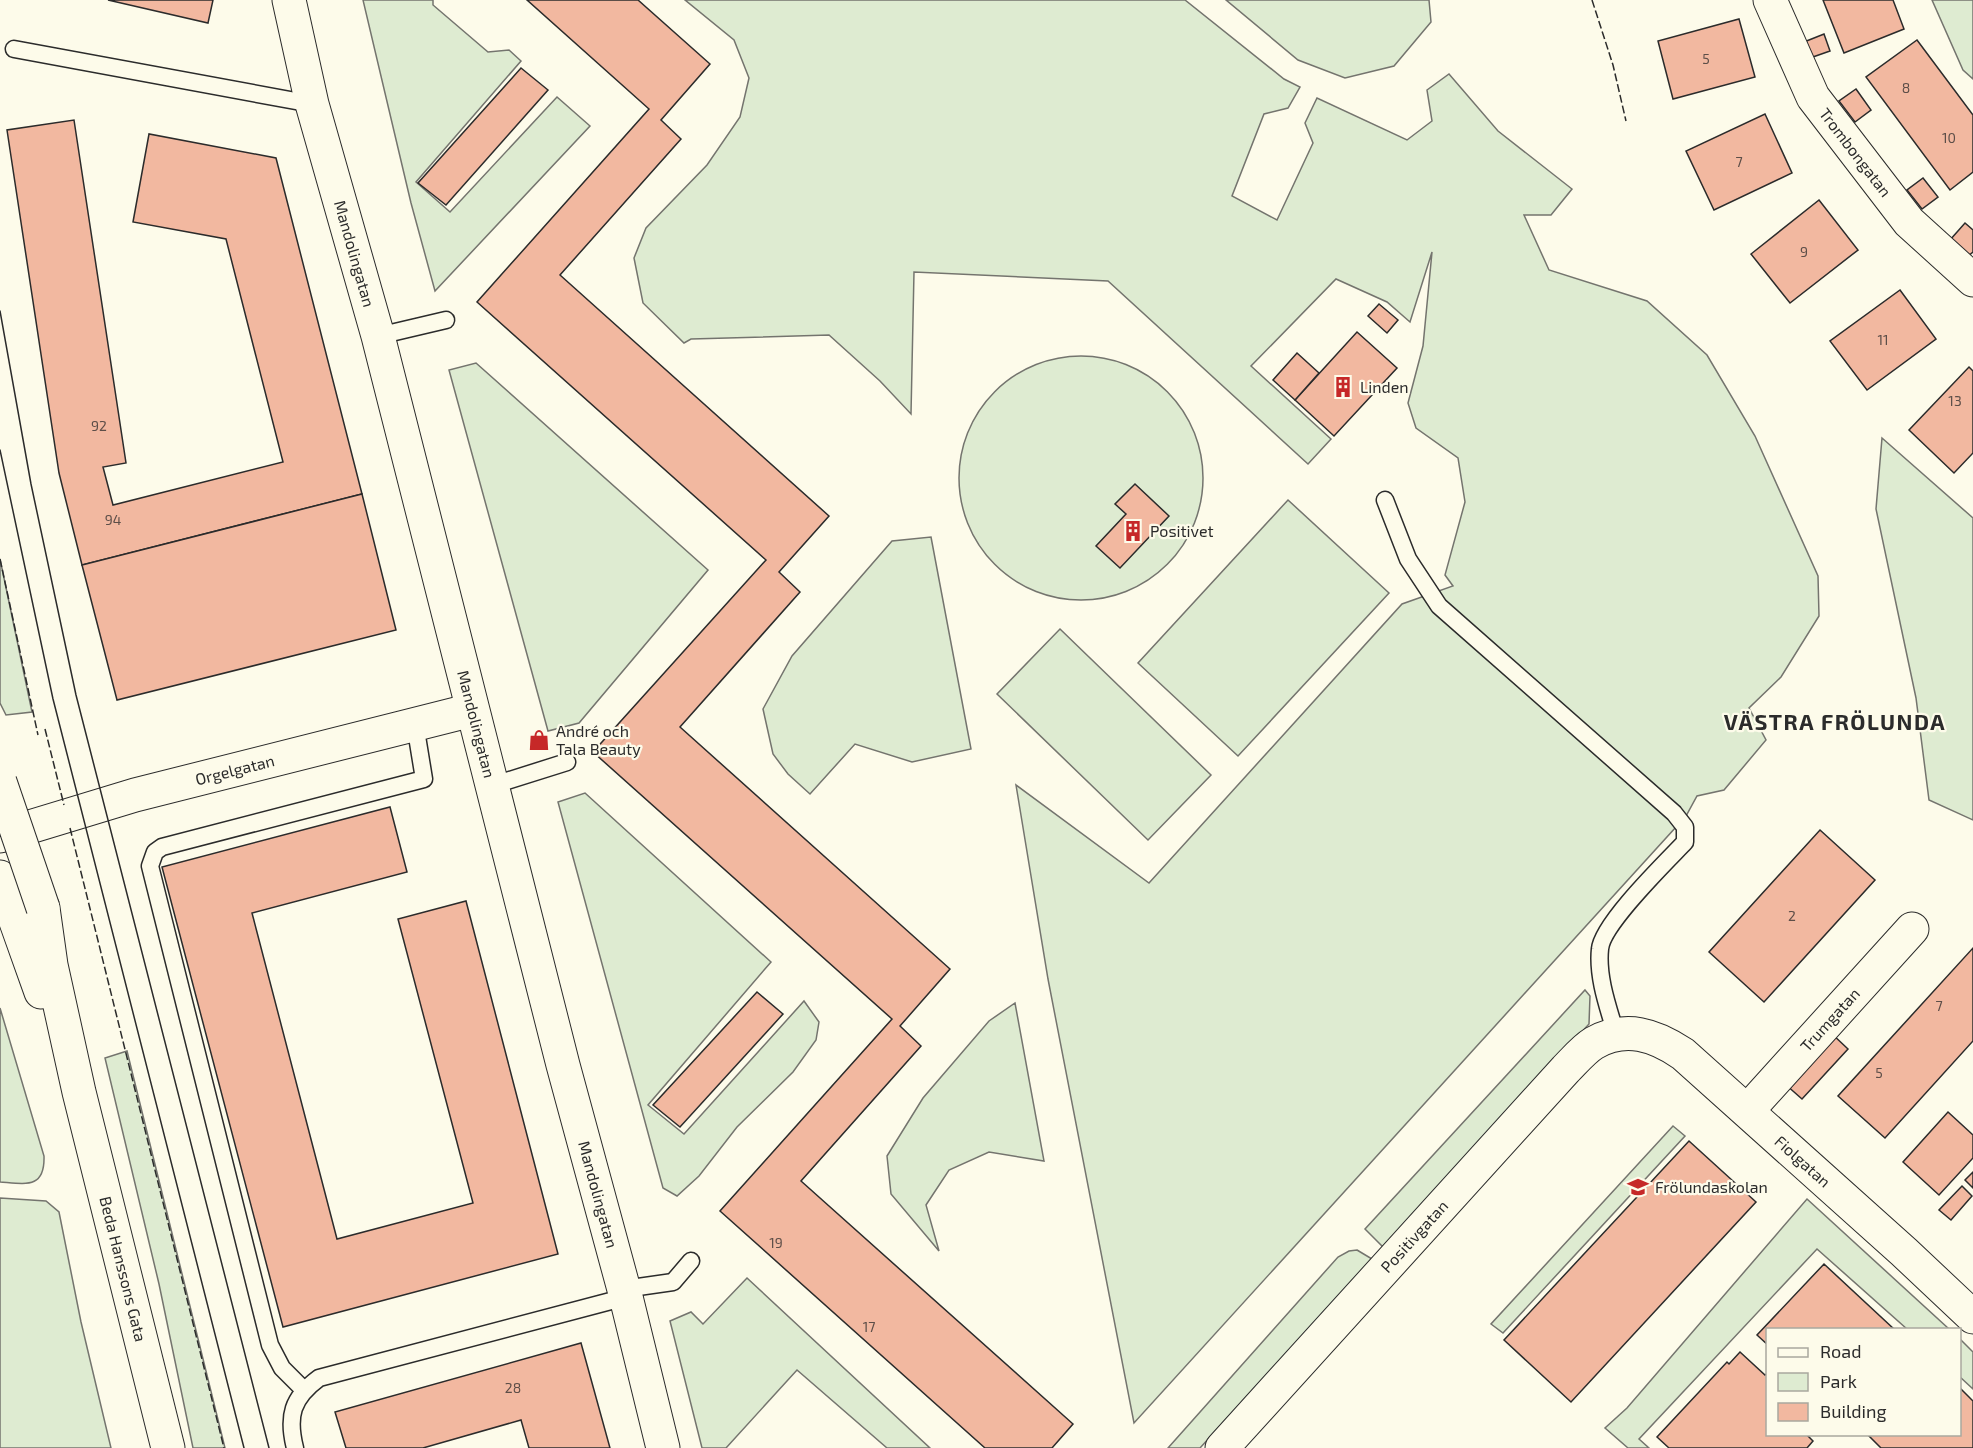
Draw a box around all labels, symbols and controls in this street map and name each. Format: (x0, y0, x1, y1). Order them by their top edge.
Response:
house number: 5 (1702, 50, 1710, 67)
house number: 8 (1902, 79, 1910, 96)
street label: Trombongatan (1816, 104, 1896, 200)
house number: 10 (1942, 129, 1956, 146)
house number: 7 (1735, 153, 1743, 170)
street label: Mandolingatan (331, 198, 379, 309)
house number: 9 (1800, 243, 1808, 260)
house number: 11 (1877, 331, 1889, 348)
building icon: Linden (1331, 375, 1355, 399)
place label: Linden (1360, 377, 1409, 396)
house number: 13 (1948, 392, 1962, 409)
house number: 92 (91, 417, 107, 434)
house number: 94 (105, 511, 121, 528)
building icon: Positivet (1121, 519, 1145, 543)
place label: Positivet (1150, 521, 1214, 540)
street label: Mandolingatan (454, 668, 500, 780)
district label: VÄSTRA FRÖLUNDA (1724, 708, 1946, 734)
place label: André och Tala Beauty (556, 721, 641, 758)
shop icon: André och Tala Beauty (527, 728, 551, 752)
street label: Orgelgatan (193, 750, 276, 788)
house number: 2 (1788, 907, 1796, 924)
street label: Trumgatan (1796, 984, 1863, 1055)
house number: 7 (1935, 997, 1943, 1014)
house number: 5 (1875, 1064, 1883, 1081)
street label: Fiolgatan (1771, 1131, 1835, 1191)
street label: Mandolingatan (575, 1139, 622, 1250)
school or university icon: Frölundaskolan (1626, 1175, 1650, 1199)
place label: Frölundaskolan (1655, 1177, 1768, 1196)
street label: Beda Hanssons Gata (96, 1194, 151, 1343)
street label: Positivgatan (1376, 1196, 1451, 1276)
house number: 19 (769, 1234, 783, 1251)
house number: 17 (863, 1318, 875, 1335)
legend (1766, 1328, 1961, 1436)
text: Road (1820, 1340, 1861, 1362)
text: Park (1820, 1370, 1857, 1392)
house number: 28 (505, 1379, 521, 1396)
text: Building (1820, 1400, 1887, 1422)

